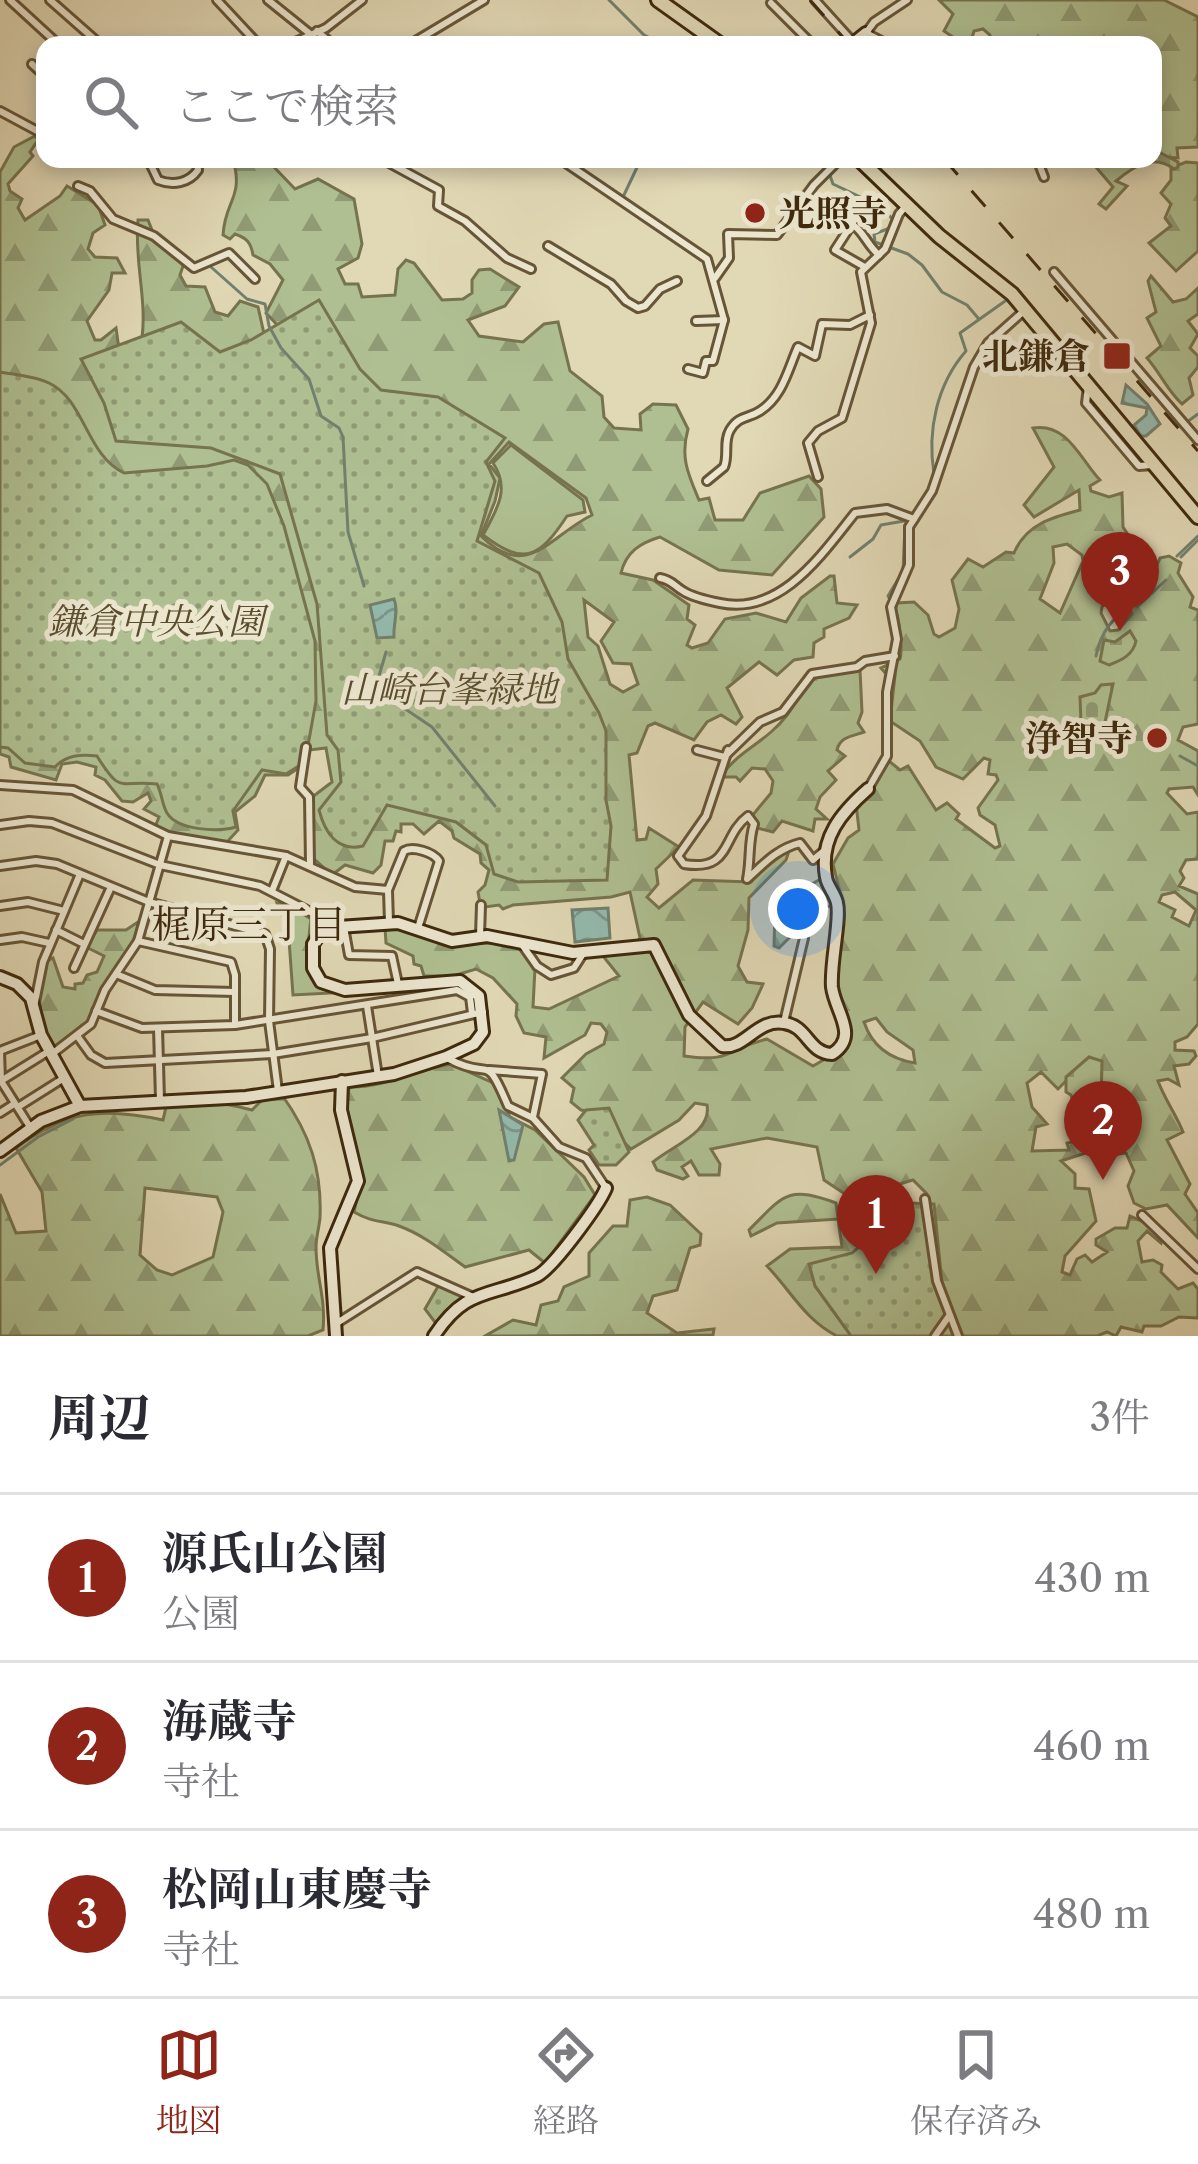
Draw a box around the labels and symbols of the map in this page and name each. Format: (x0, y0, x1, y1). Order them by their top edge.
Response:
place label: 光照寺 (779, 191, 887, 235)
marker: 光照寺 (742, 200, 768, 226)
place label: 北鎌倉 (982, 334, 1090, 378)
marker: 北鎌倉 (1101, 340, 1133, 372)
pin: 3 (1081, 532, 1159, 631)
park label: 鎌倉中央公園 (48, 599, 269, 643)
park label: 山崎台峯緑地 (341, 667, 561, 711)
place label: 浄智寺 (1025, 716, 1133, 760)
marker: 浄智寺 (1144, 725, 1170, 751)
your location (768, 879, 828, 939)
district label: 梶原三丁目 (151, 900, 347, 948)
pin: 2 (1064, 1081, 1142, 1180)
pin: 1 (837, 1175, 915, 1274)

